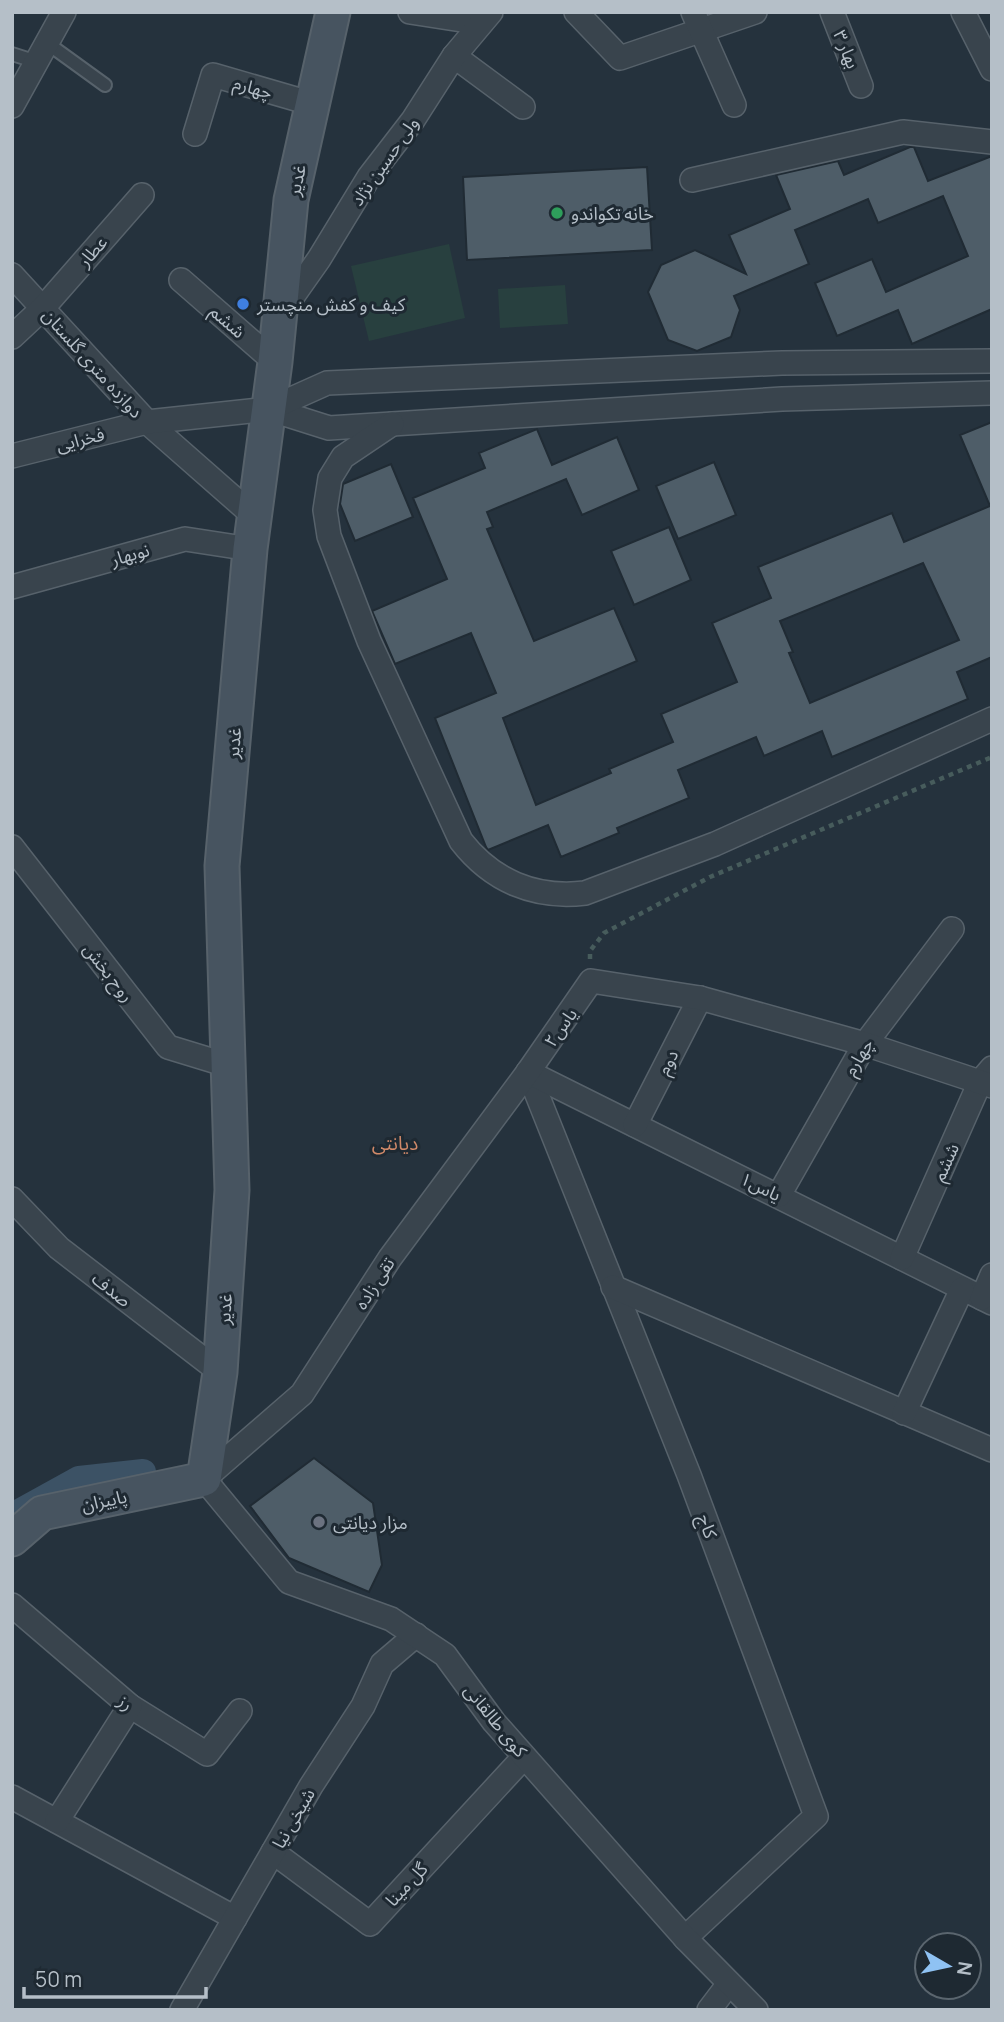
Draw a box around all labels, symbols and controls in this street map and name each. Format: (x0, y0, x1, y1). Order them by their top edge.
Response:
street label: بهار ۳ (828, 26, 866, 72)
street label: چهارم (230, 70, 275, 107)
street label: ولی حسین نژاد (345, 112, 423, 210)
street label: غدیر (281, 162, 311, 199)
place label: خانه تکواندو (571, 201, 654, 225)
marker: خانه تکواندو (549, 205, 565, 221)
street label: عطار (71, 230, 112, 272)
place label: کیف و کفش منچستر (256, 292, 406, 316)
marker: کیف و کفش منچستر (235, 296, 251, 312)
street label: ششم (204, 299, 251, 345)
street label: دوازده متری گلستان (37, 303, 149, 423)
street label: فخرایی (53, 421, 107, 457)
street label: نوبهار (107, 537, 152, 571)
street label: غدیر (220, 726, 246, 761)
street label: روح بخش (77, 937, 140, 1008)
street label: یاس۲ (538, 1003, 582, 1051)
street label: چهارم (838, 1034, 881, 1082)
street label: دوم (651, 1045, 686, 1080)
district label: دیانتی (372, 1130, 418, 1156)
street label: ششم (926, 1139, 966, 1186)
street label: یاس۱ (737, 1166, 785, 1206)
street label: تقی زاده (348, 1252, 400, 1314)
street label: صدف (87, 1266, 137, 1312)
street label: غدیر (211, 1293, 237, 1326)
street label: پاییزان (79, 1483, 129, 1517)
place label: مزار دیانتی (333, 1510, 408, 1534)
street label: کاج (691, 1511, 724, 1543)
marker: مزار دیانتی (311, 1514, 327, 1530)
street label: کوی طالقانی (459, 1678, 533, 1762)
street label: رز (113, 1688, 139, 1716)
street label: شیخی نیا (266, 1783, 320, 1853)
street label: گل مینا (380, 1856, 433, 1911)
north arrow (913, 1931, 983, 2001)
scale bar (24, 1955, 206, 1999)
text: N (951, 1960, 979, 1977)
text: 50 m (35, 1965, 82, 1993)

